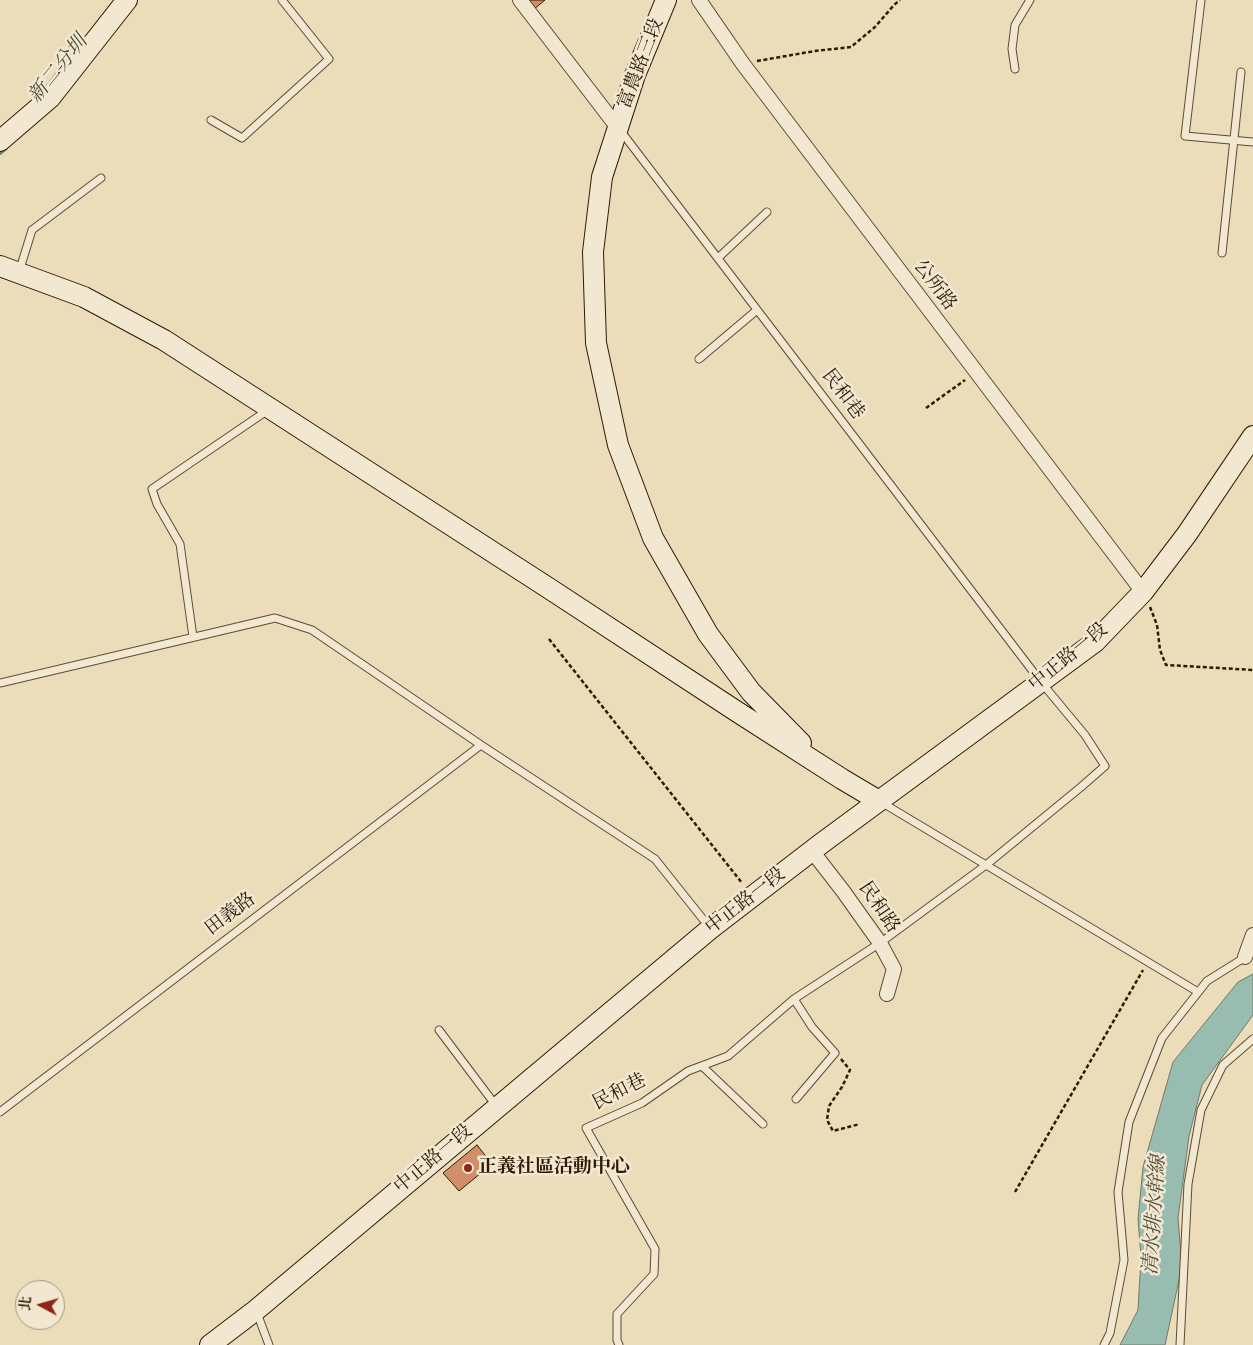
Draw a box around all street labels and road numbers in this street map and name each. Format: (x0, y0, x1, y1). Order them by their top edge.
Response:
street label: 富農路三段 (614, 16, 670, 112)
street label: 公所路 (908, 256, 960, 316)
street label: 民和巷 (816, 365, 868, 425)
street label: 中正路一段 (1025, 619, 1113, 697)
street label: 中正路一段 (702, 864, 790, 940)
street label: 民和路 (853, 878, 903, 938)
street label: 田義路 (201, 889, 261, 941)
street label: 民和巷 (589, 1070, 651, 1116)
street label: 中正路一段 (390, 1121, 478, 1199)

